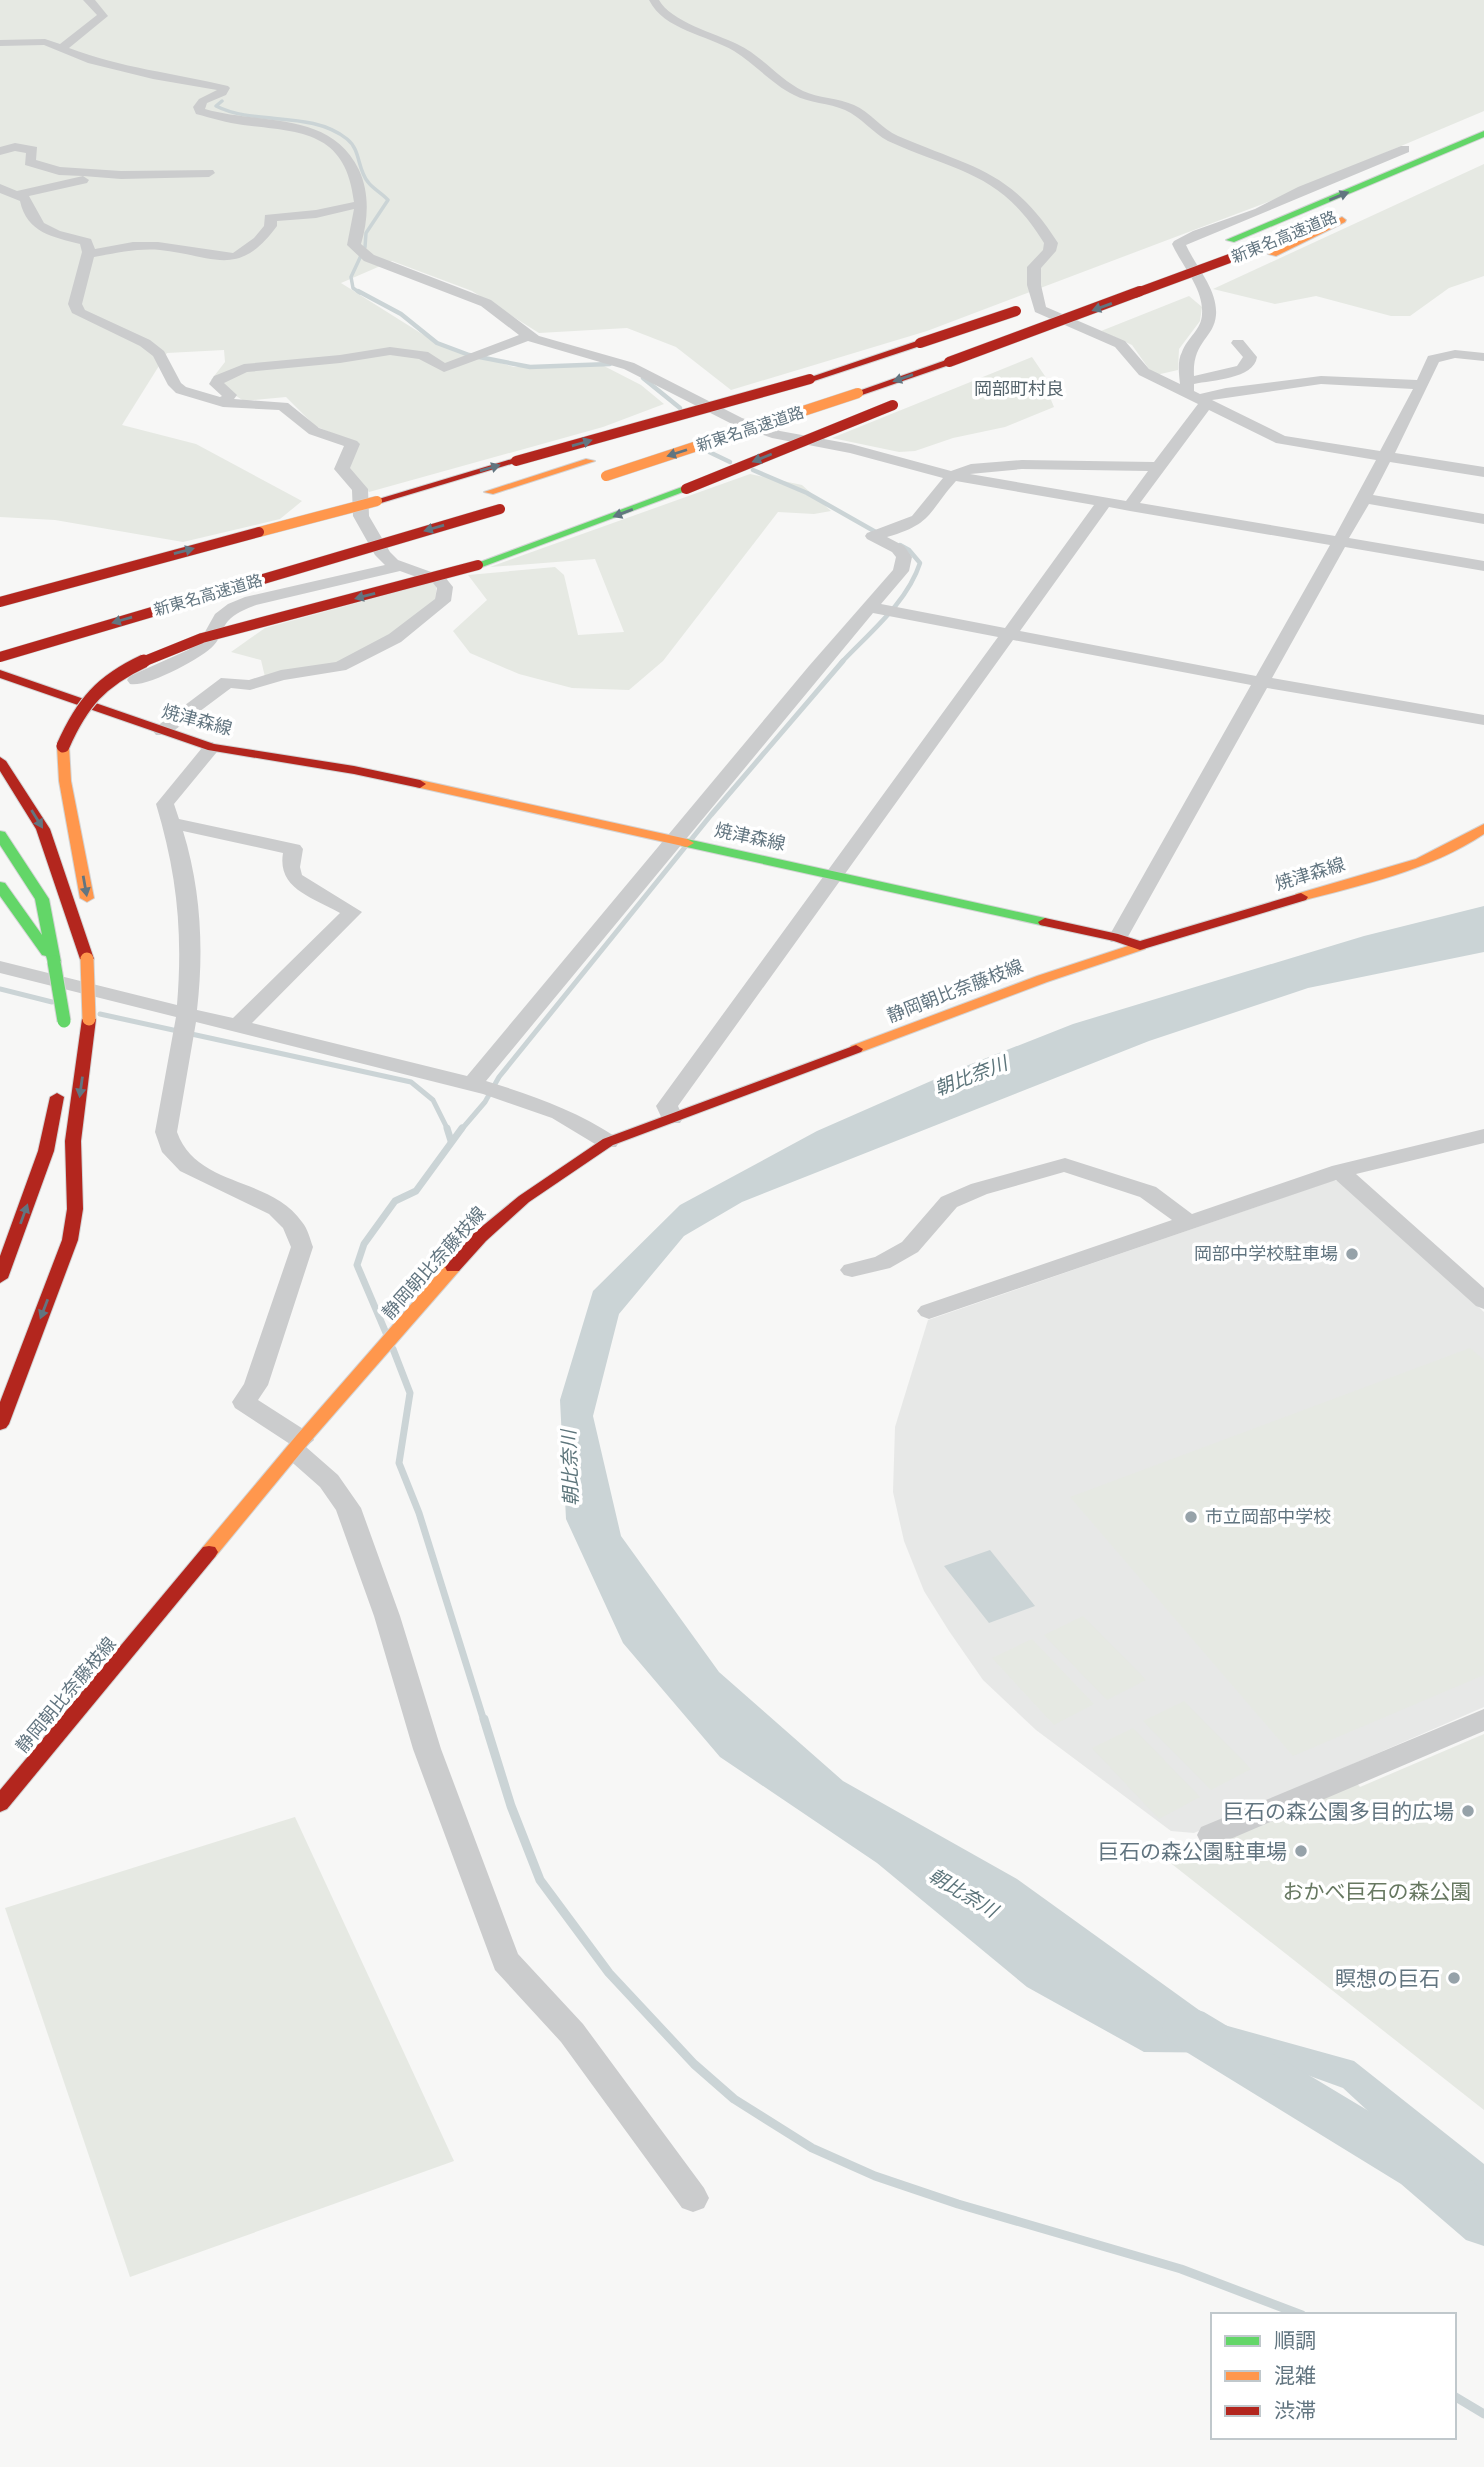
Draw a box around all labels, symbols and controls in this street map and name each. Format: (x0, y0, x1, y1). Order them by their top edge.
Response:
one-way arrow (1329, 191, 1350, 202)
street label: 新東名高速道路 (1229, 208, 1339, 266)
one-way arrow (1092, 302, 1113, 313)
one-way arrow (893, 373, 914, 384)
district label: 岡部町村良 (974, 379, 1064, 399)
street label: 新東名高速道路 (694, 404, 806, 454)
one-way arrow (572, 437, 593, 447)
one-way arrow (666, 448, 687, 458)
one-way arrow (751, 453, 772, 464)
one-way arrow (480, 463, 501, 473)
one-way arrow (612, 508, 633, 519)
one-way arrow (424, 524, 445, 534)
one-way arrow (174, 546, 195, 556)
street label: 新東名高速道路 (152, 571, 264, 619)
one-way arrow (354, 592, 375, 602)
one-way arrow (111, 616, 132, 626)
street label: 焼津森線 (160, 701, 234, 739)
one-way arrow (30, 809, 43, 828)
street label: 焼津森線 (713, 820, 787, 854)
street label: 焼津森線 (1273, 854, 1347, 894)
one-way arrow (80, 875, 91, 897)
street label: 静岡朝比奈藤枝線 (884, 956, 1026, 1026)
water label: 朝比奈川 (932, 1052, 1012, 1099)
one-way arrow (75, 1076, 86, 1098)
street label: 静岡朝比奈藤枝線 (378, 1203, 490, 1323)
one-way arrow (19, 1204, 30, 1225)
place label: 岡部中学校駐車場 (1194, 1244, 1338, 1264)
marker: 岡部中学校駐車場 (1344, 1246, 1360, 1262)
one-way arrow (38, 1298, 49, 1319)
water label: 朝比奈川 (558, 1428, 582, 1506)
place label: 市立岡部中学校 (1205, 1507, 1331, 1527)
marker: 市立岡部中学校 (1183, 1509, 1199, 1525)
street label: 静岡朝比奈藤枝線 (12, 1633, 120, 1757)
place label: 巨石の森公園多目的広場 (1223, 1800, 1454, 1823)
marker: 巨石の森公園多目的広場 (1460, 1803, 1476, 1819)
place label: 巨石の森公園駐車場 (1098, 1840, 1287, 1863)
marker: 巨石の森公園駐車場 (1293, 1843, 1309, 1859)
water label: 朝比奈川 (925, 1864, 1003, 1923)
park label: おかべ巨石の森公園 (1283, 1880, 1472, 1903)
place label: 瞑想の巨石 (1335, 1967, 1440, 1990)
marker: 瞑想の巨石 (1446, 1970, 1462, 1986)
legend (1211, 2313, 1456, 2439)
text: 順調 (1274, 2329, 1316, 2352)
text: 混雑 (1274, 2364, 1316, 2387)
text: 渋滞 (1274, 2399, 1316, 2422)

